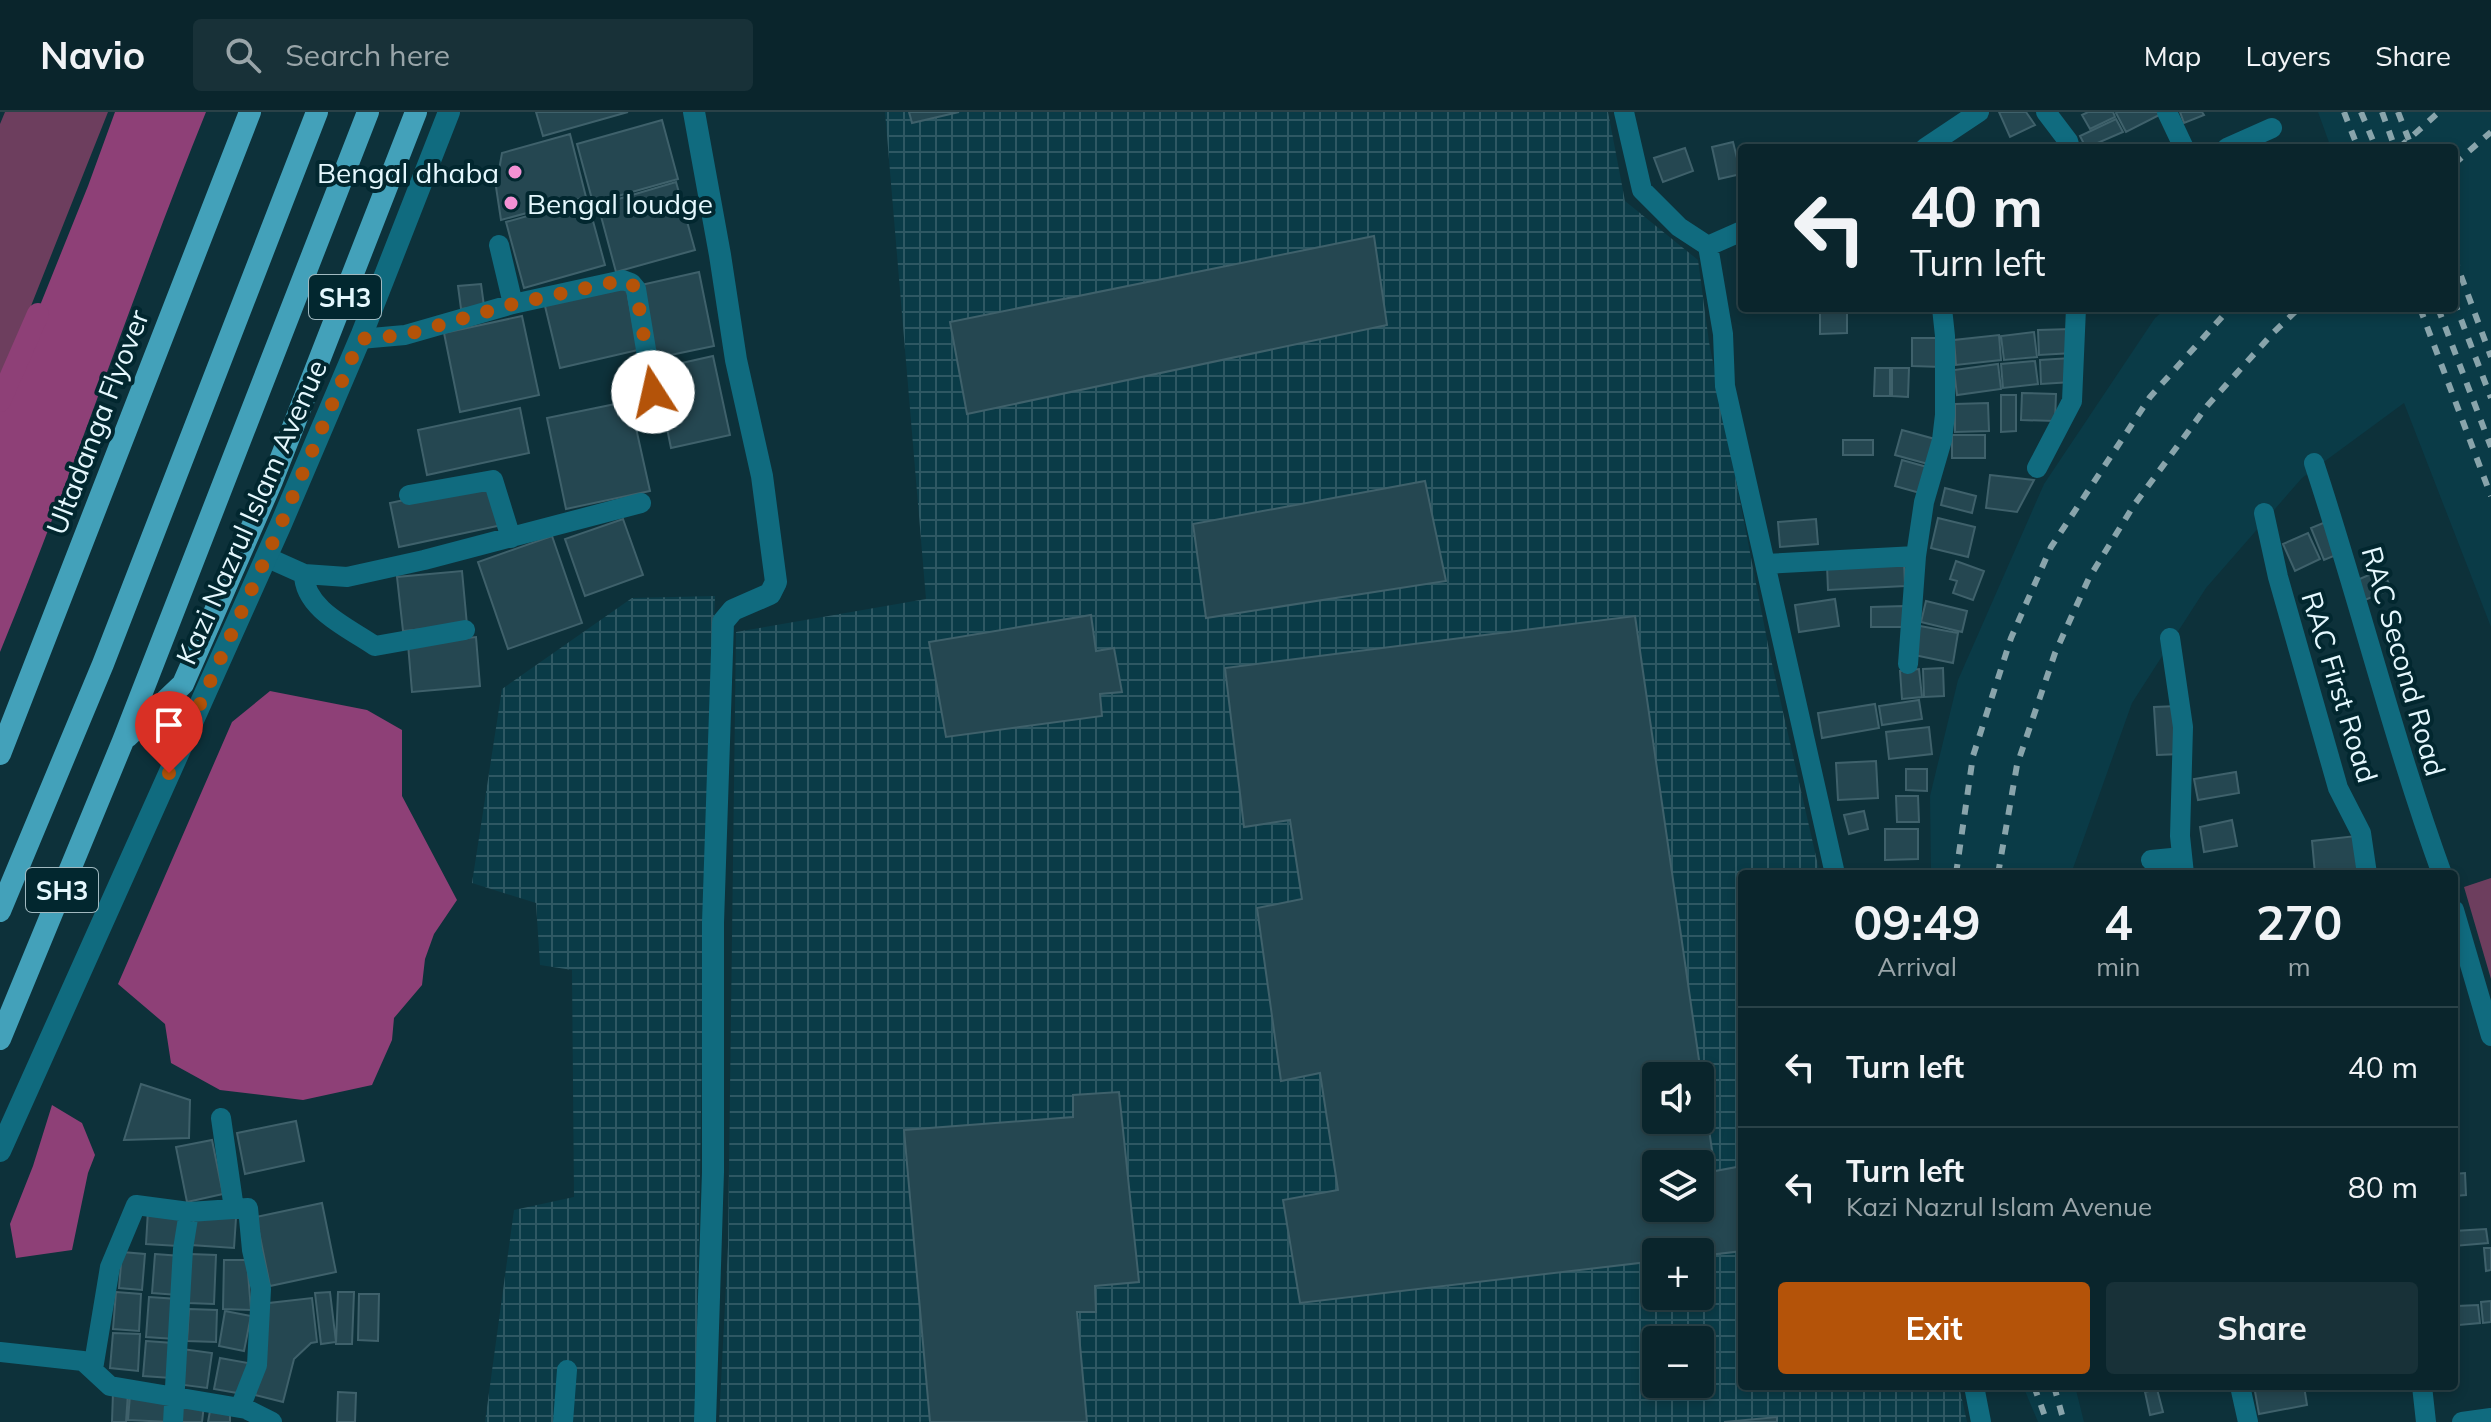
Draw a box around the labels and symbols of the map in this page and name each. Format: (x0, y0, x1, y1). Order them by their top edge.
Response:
place label: Bengal dhaba (317, 155, 499, 190)
marker: Bengal dhaba (506, 163, 524, 181)
place label: Bengal loudge (527, 186, 713, 221)
marker: Bengal loudge (502, 194, 520, 212)
road number: SH3 (309, 275, 381, 319)
street label: Ultadanga Flyover (38, 304, 156, 539)
position arrow (611, 350, 695, 434)
street label: Kazi Nazrul Islam Avenue (168, 354, 334, 670)
street label: RAC Second Road (2354, 542, 2454, 780)
street label: RAC First Road (2294, 587, 2386, 787)
pin (135, 691, 203, 773)
road number: SH3 (26, 868, 98, 912)

